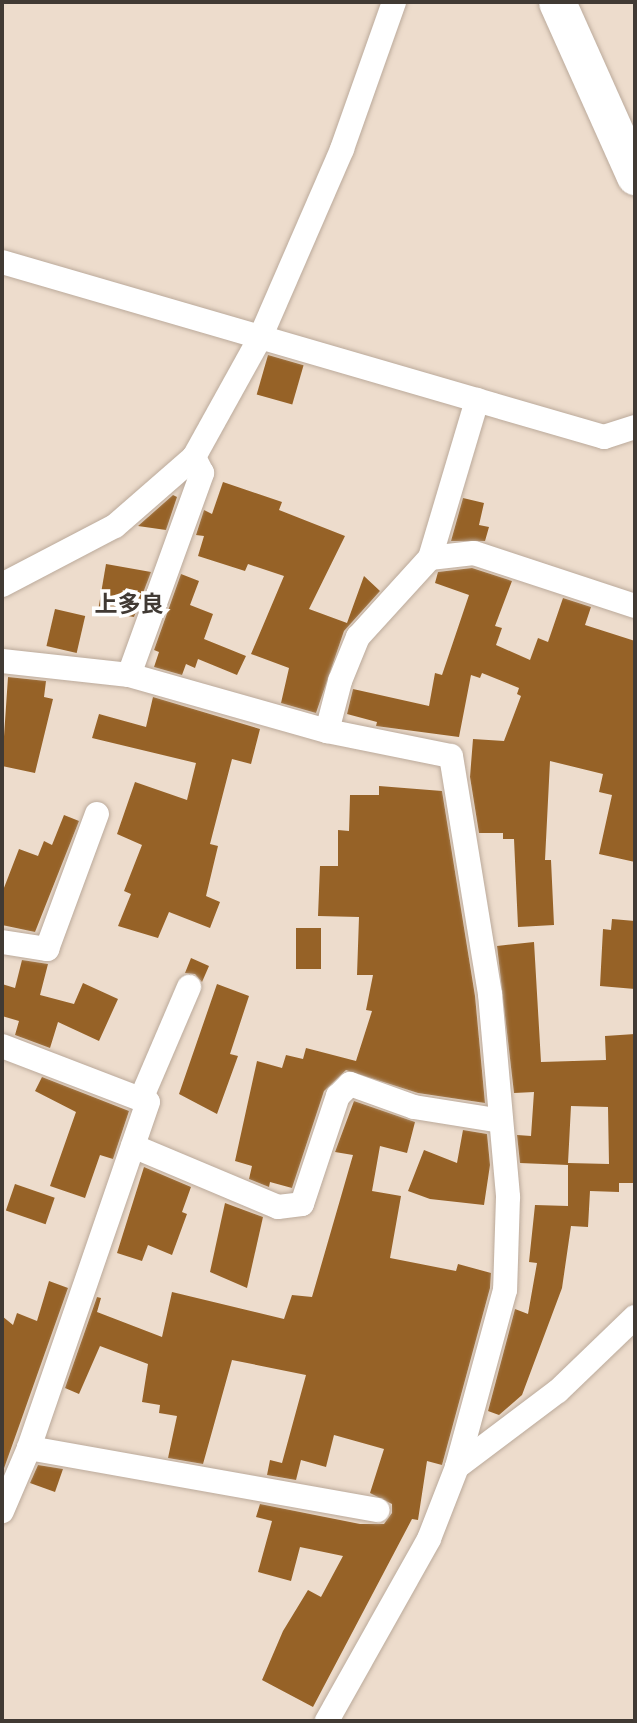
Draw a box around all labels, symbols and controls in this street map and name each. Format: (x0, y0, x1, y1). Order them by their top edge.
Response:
district label: 上多良 (95, 590, 163, 618)

